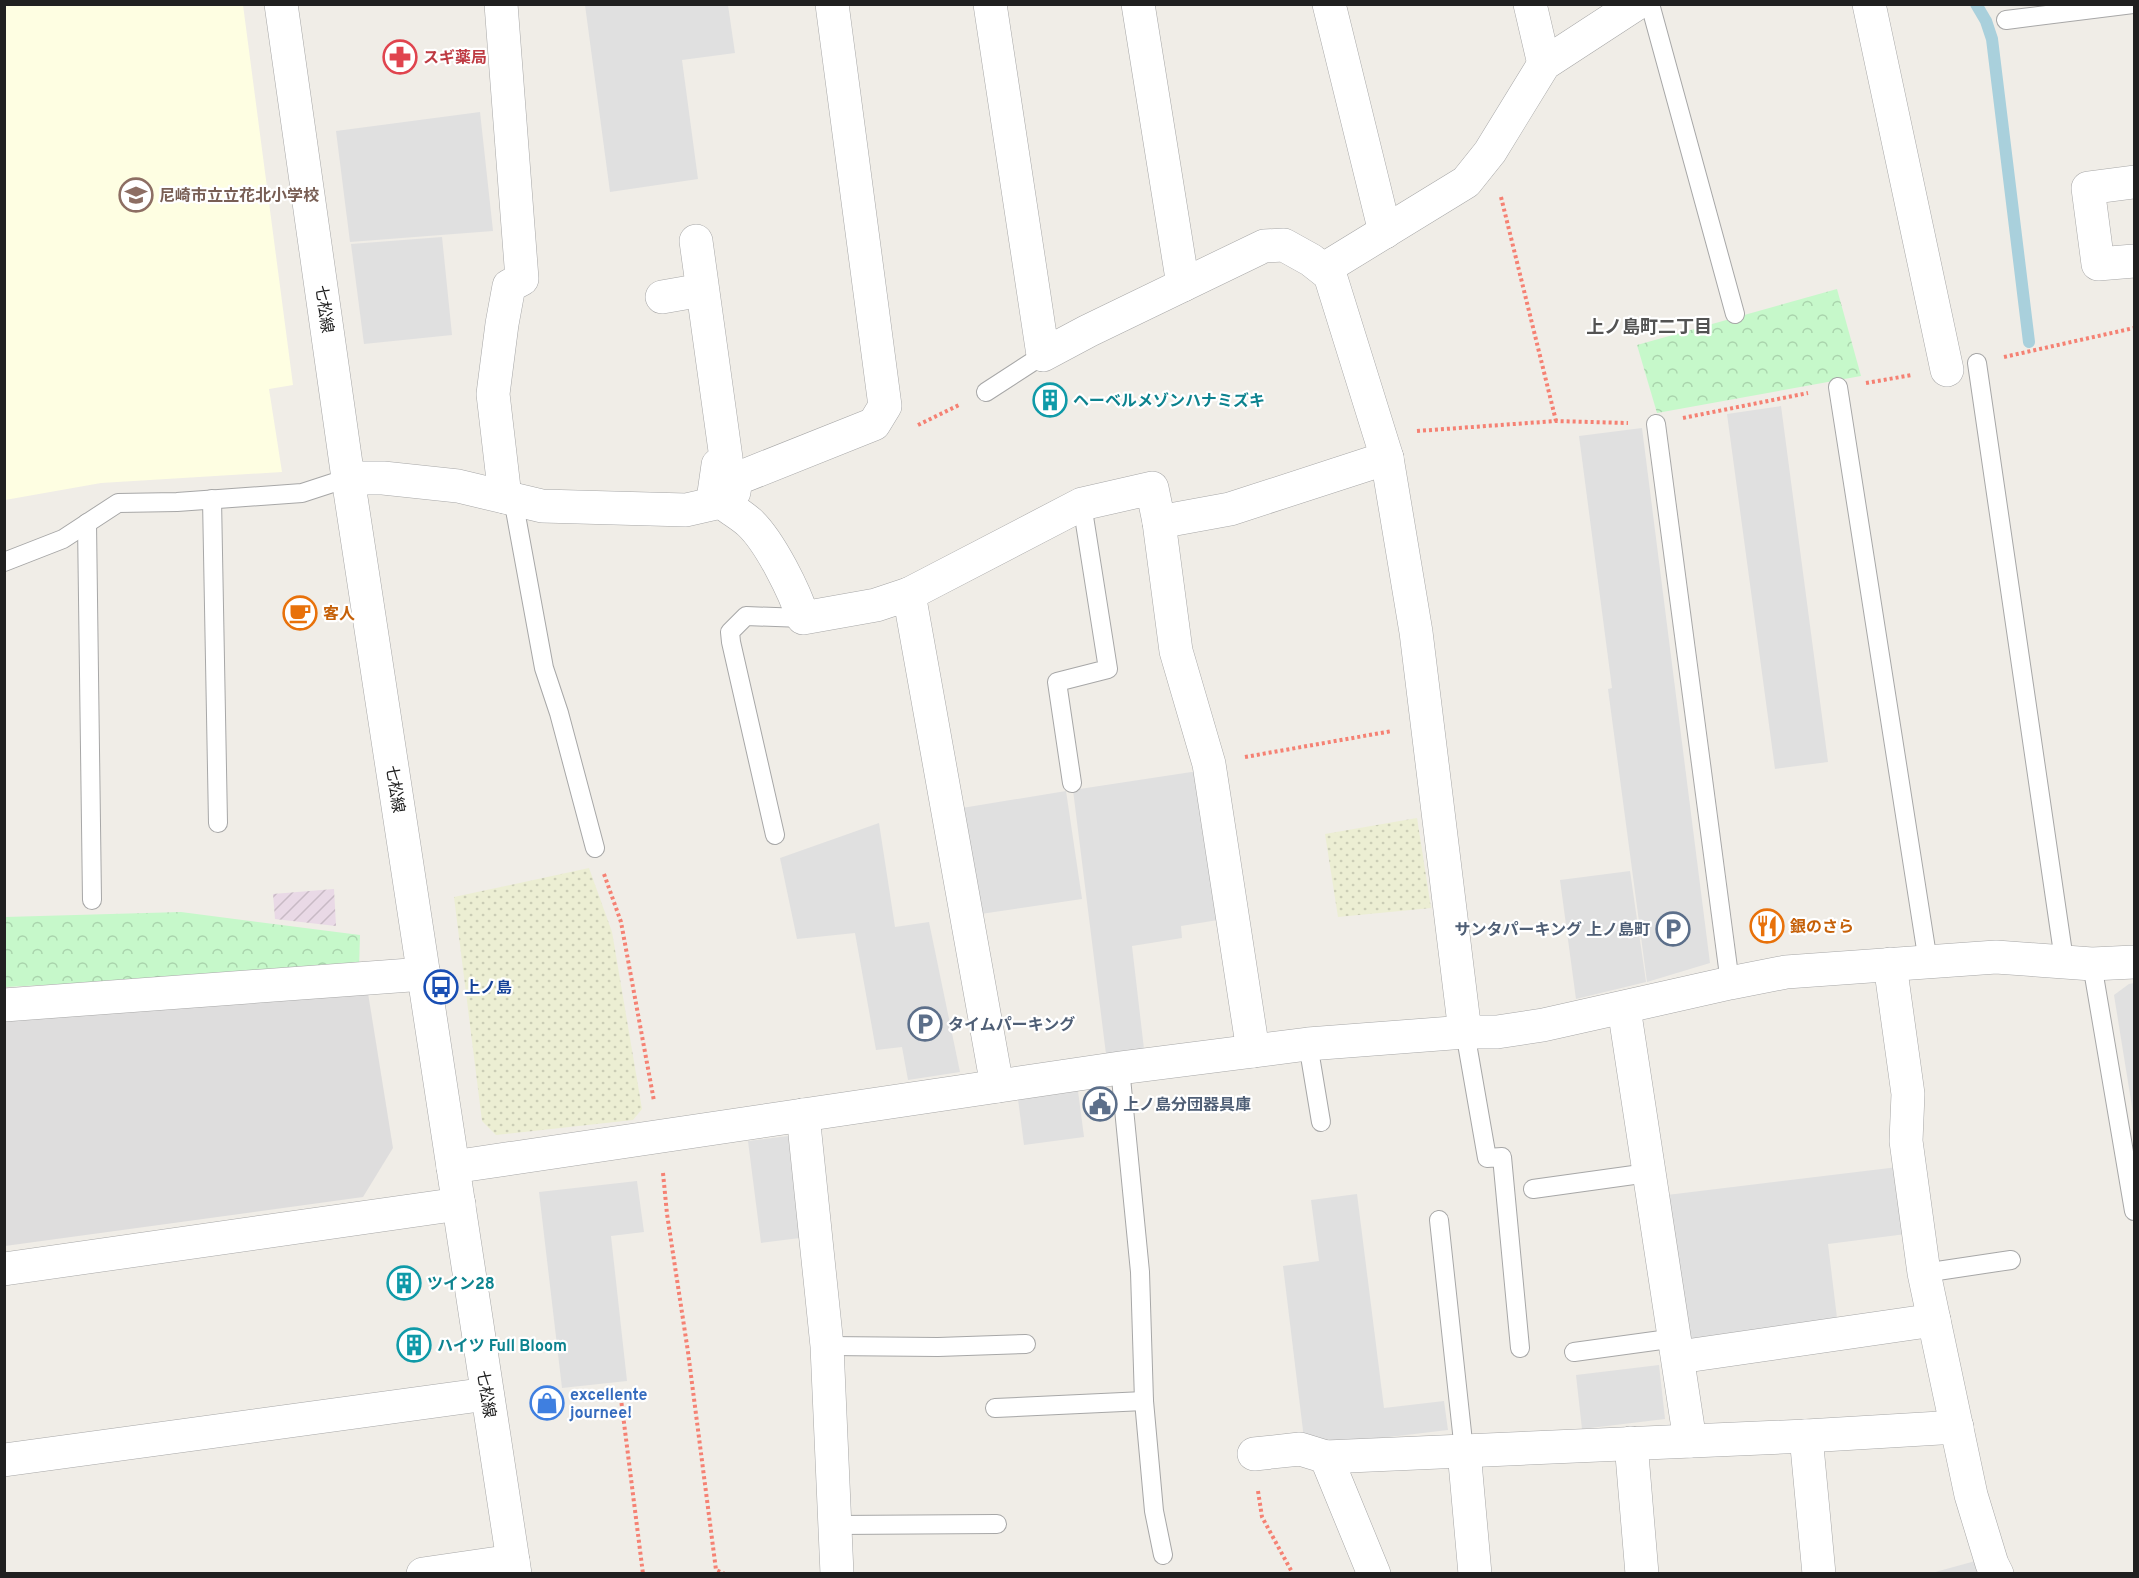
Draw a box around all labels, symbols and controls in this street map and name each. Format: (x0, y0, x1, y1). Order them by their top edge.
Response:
pharmacy icon: スギ薬局 (382, 39, 418, 75)
place label: スギ薬局 (423, 49, 487, 69)
school or university icon: 尼崎市立立花北小学校 (118, 177, 154, 213)
place label: 尼崎市立立花北小学校 (159, 187, 319, 207)
street label: 七松線 (310, 284, 336, 334)
district label: 上ノ島町二丁目 (1586, 317, 1712, 340)
building icon: ヘーベルメゾンハナミズキ (1032, 382, 1068, 418)
place label: ヘーベルメゾンハナミズキ (1073, 392, 1265, 412)
cafe icon: 客人 (282, 595, 318, 631)
place label: 客人 (323, 605, 355, 625)
street label: 七松線 (380, 764, 408, 815)
restaurant icon: 銀のさら (1749, 908, 1785, 944)
parking icon: サンタパーキング 上ノ島町 (1655, 911, 1691, 947)
place label: 銀のさら (1790, 918, 1854, 938)
place label: サンタパーキング 上ノ島町 (1454, 920, 1650, 941)
bus stop icon: 上ノ島 (423, 969, 459, 1005)
place label: 上ノ島 (464, 979, 512, 999)
parking icon: タイムパーキング (907, 1006, 943, 1042)
place label: タイムパーキング (948, 1015, 1075, 1036)
public building icon: 上ノ島分団器具庫 (1082, 1086, 1118, 1122)
place label: 上ノ島分団器具庫 (1123, 1096, 1251, 1116)
building icon: ツイン28 (386, 1265, 422, 1301)
place label: ツイン28 (427, 1275, 495, 1295)
building icon: ハイツ Full Bloom (396, 1327, 432, 1363)
place label: ハイツ Full Bloom (437, 1337, 567, 1357)
street label: 七松線 (471, 1369, 499, 1420)
shop icon: excellente journee! (529, 1385, 565, 1421)
place label: excellente journee! (569, 1386, 648, 1424)

